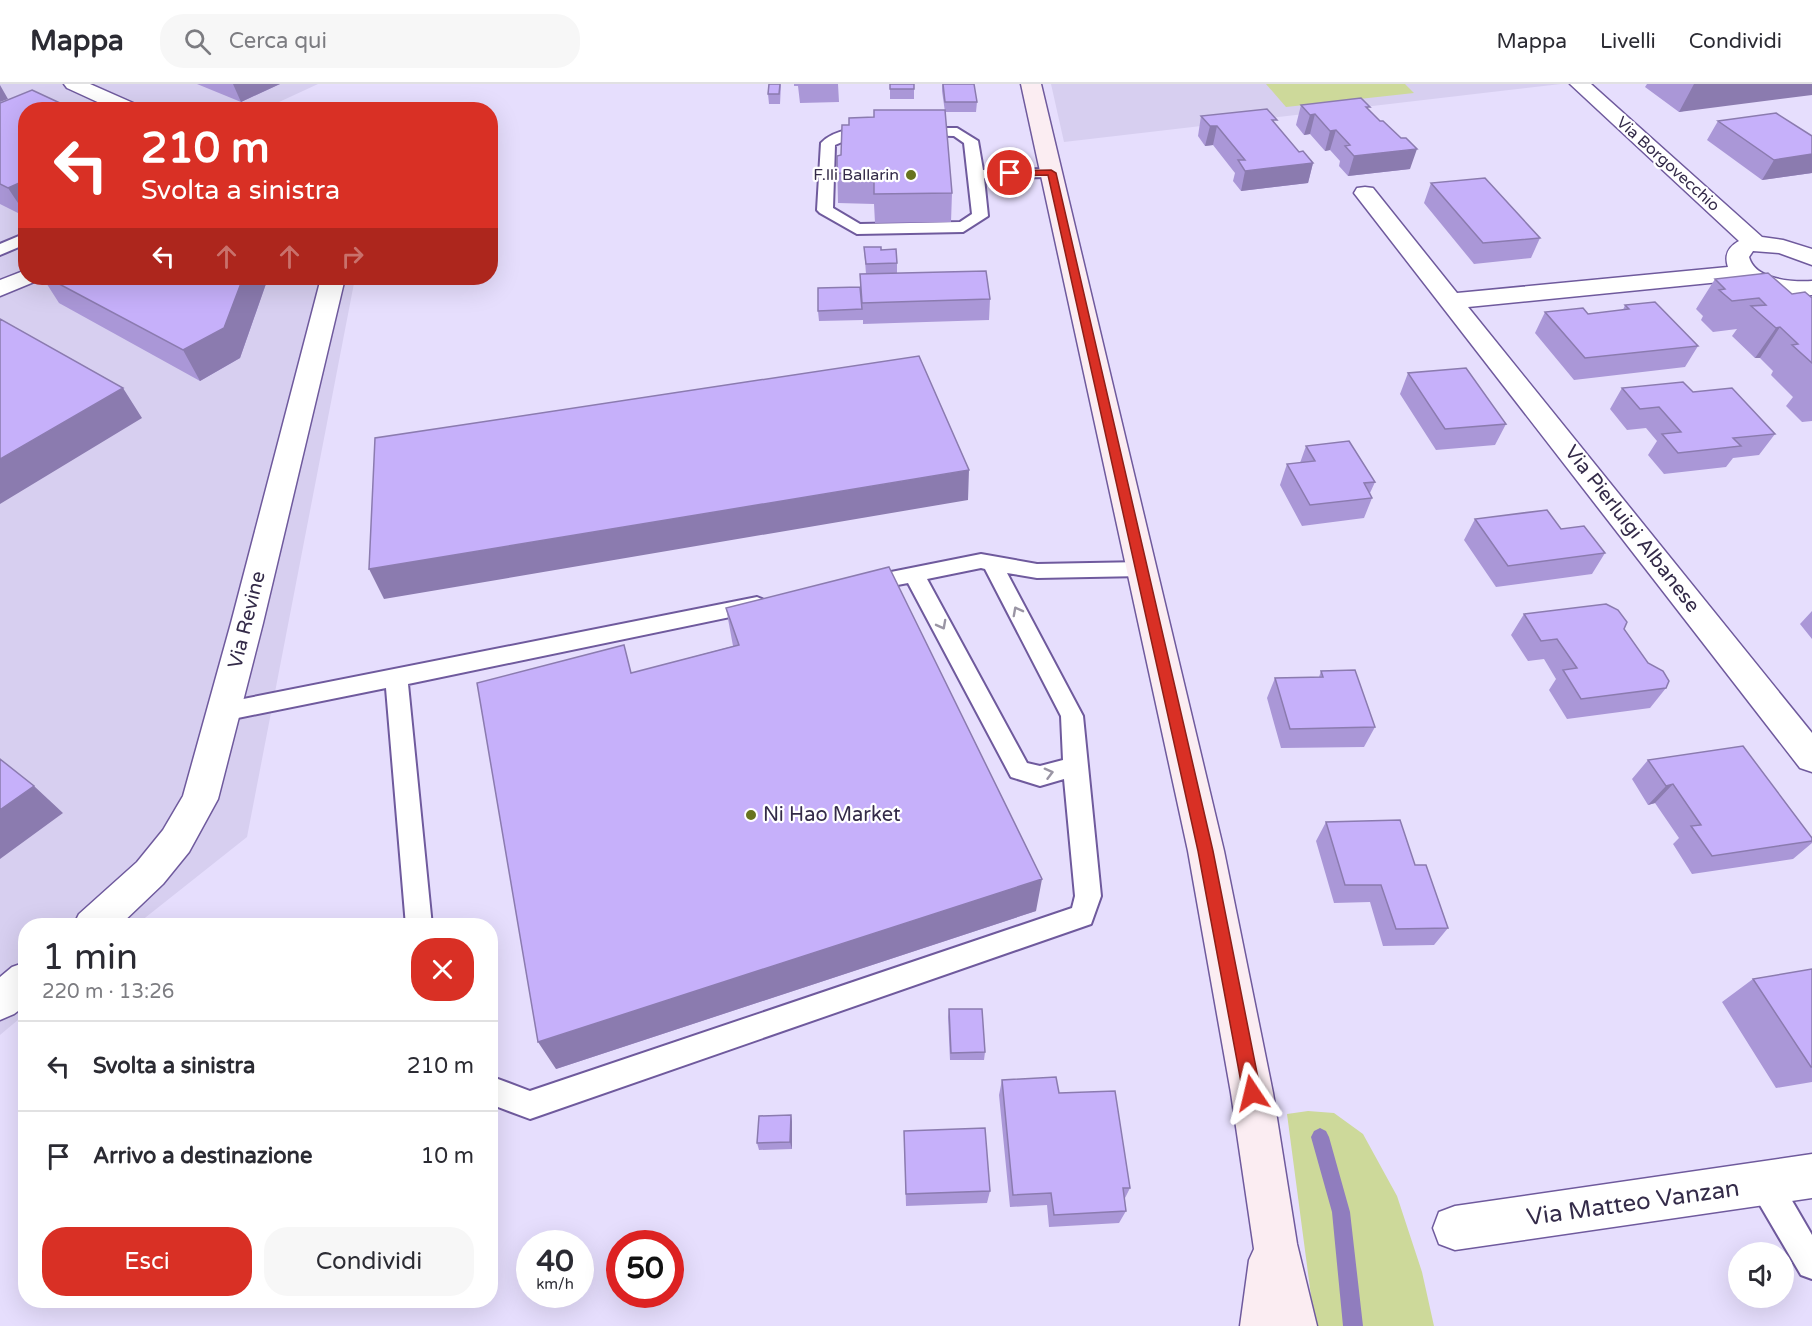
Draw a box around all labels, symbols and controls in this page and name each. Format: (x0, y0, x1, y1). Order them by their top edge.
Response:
search box (160, 14, 580, 68)
text: Mappa (30, 24, 124, 58)
icon: search (181, 25, 214, 58)
text: Cerca qui (229, 28, 327, 54)
text: Mappa (1497, 29, 1567, 54)
text: Livelli (1600, 29, 1656, 54)
text: Condividi (1689, 29, 1782, 54)
street label: Via Borgovecchio (1612, 112, 1724, 216)
text: 210 m (141, 123, 270, 174)
icon: left (42, 126, 120, 204)
pin (984, 147, 1035, 198)
icon: arrive (993, 156, 1026, 189)
place label: F.lli Ballarin (813, 165, 899, 185)
marker: F.lli Ballarin (904, 168, 918, 182)
text: Svolta a sinistra (141, 174, 340, 207)
icon: left (147, 240, 180, 273)
icon: ahead (210, 240, 243, 273)
icon: ahead (273, 240, 306, 273)
icon: right (336, 240, 369, 273)
street label: Via Pierluigi Albanese (1559, 441, 1705, 617)
street label: Via Revine (223, 569, 271, 671)
one-way arrow (1013, 607, 1024, 618)
one-way arrow (935, 619, 946, 630)
one-way arrow (1043, 768, 1054, 780)
place label: Ni Hao Market (763, 803, 901, 827)
marker: Ni Hao Market (744, 808, 758, 822)
text: 1 min (42, 936, 138, 979)
button: close (411, 938, 474, 1001)
text: 220 m · 13:26 (42, 980, 174, 1004)
icon: left (42, 1050, 75, 1083)
text: Svolta a sinistra (93, 1053, 255, 1079)
text: 210 m (407, 1053, 474, 1079)
position arrow (1220, 1061, 1284, 1125)
icon: arrive (42, 1140, 75, 1173)
text: Arrivo a destinazione (93, 1143, 312, 1169)
text: 10 m (420, 1143, 474, 1169)
street label: Via Matteo Vanzan (1525, 1174, 1741, 1232)
button: Esci (42, 1227, 252, 1296)
button: Condividi (264, 1227, 474, 1296)
speed limit sign: 50 (606, 1230, 684, 1308)
map controls (1728, 1242, 1794, 1308)
button: sound (1728, 1242, 1794, 1308)
text: 40 (536, 1243, 574, 1280)
text: km/h (536, 1275, 574, 1293)

